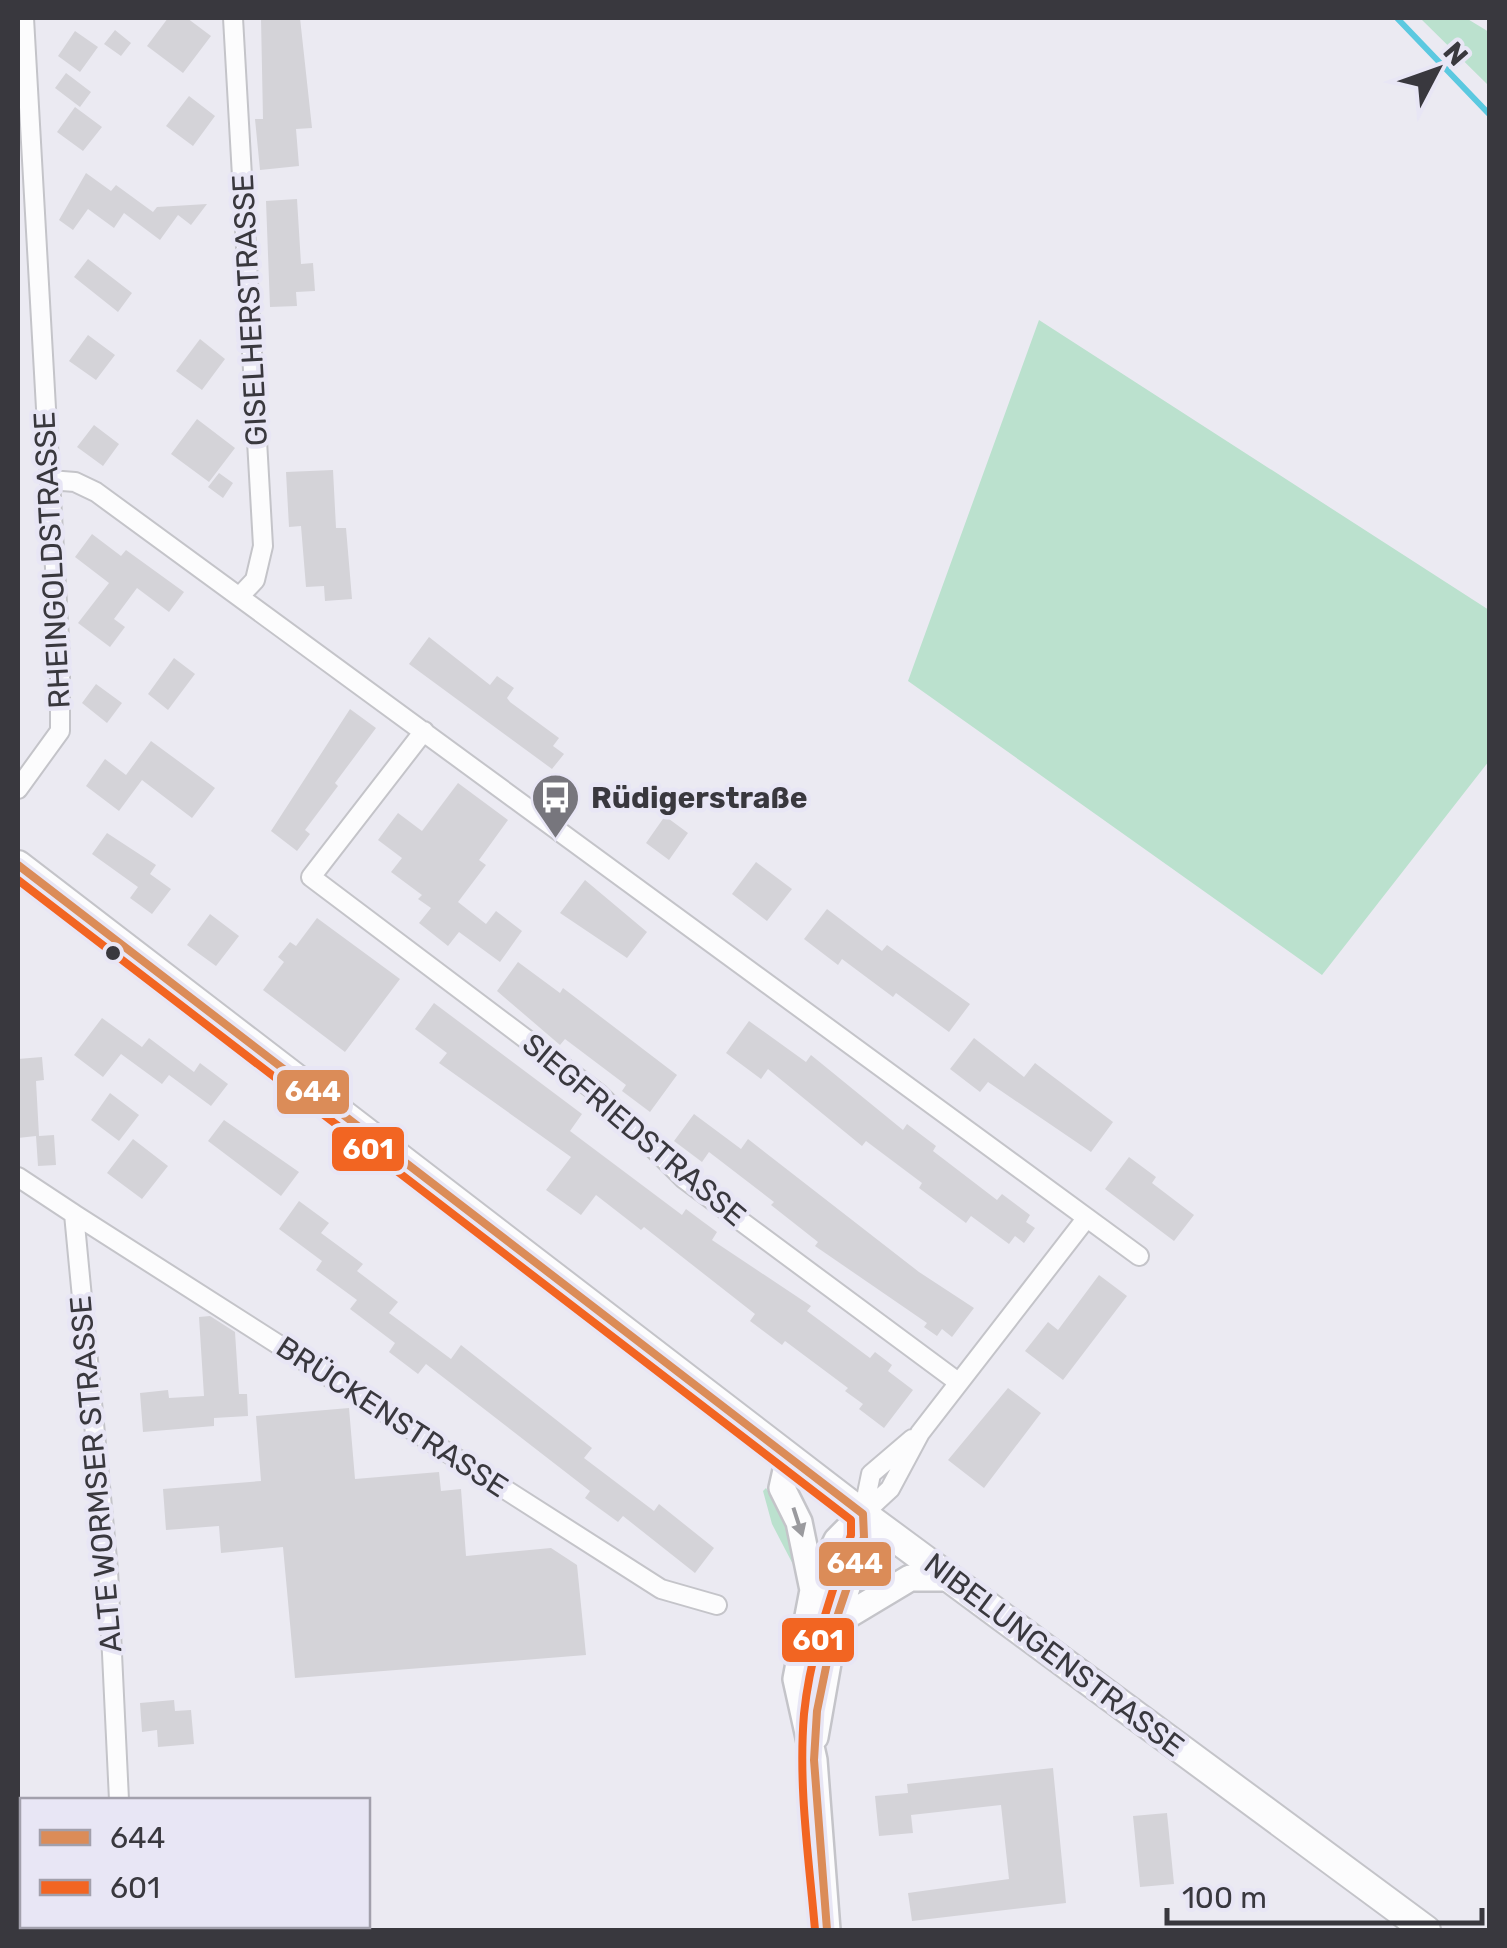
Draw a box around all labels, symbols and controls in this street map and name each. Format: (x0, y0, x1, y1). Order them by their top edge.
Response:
north arrow (1387, 20, 1487, 120)
text: N (1436, 36, 1475, 72)
street label: GISELHERSTRASSE (225, 173, 275, 447)
street label: RHEINGOLDSTRASSE (26, 411, 78, 709)
bus stop icon: Rüdigerstraße (530, 772, 582, 840)
place label: Rüdigerstraße (591, 780, 808, 816)
unlabelled marker (103, 943, 123, 963)
street label: SIEGFRIEDSTRASSE (515, 1026, 753, 1234)
line badge: 644 (275, 1068, 351, 1116)
text: 644 (285, 1075, 341, 1108)
line badge: 601 (330, 1125, 406, 1173)
text: 601 (342, 1133, 394, 1166)
street label: ALTE WORMSER STRASSE (62, 1294, 130, 1654)
street label: BRÜCKENSTRASSE (270, 1329, 514, 1505)
one-way arrow (791, 1508, 806, 1538)
line badge: 644 (817, 1540, 893, 1588)
street label: NIBELUNGENSTRASSE (917, 1546, 1191, 1764)
text: 644 (827, 1547, 883, 1580)
line badge: 601 (780, 1616, 856, 1664)
text: 601 (792, 1624, 844, 1657)
legend (20, 1798, 370, 1928)
text: 644 (110, 1820, 165, 1856)
scale bar (1167, 1863, 1482, 1925)
text: 601 (110, 1870, 160, 1906)
text: 100 m (1182, 1880, 1267, 1916)

